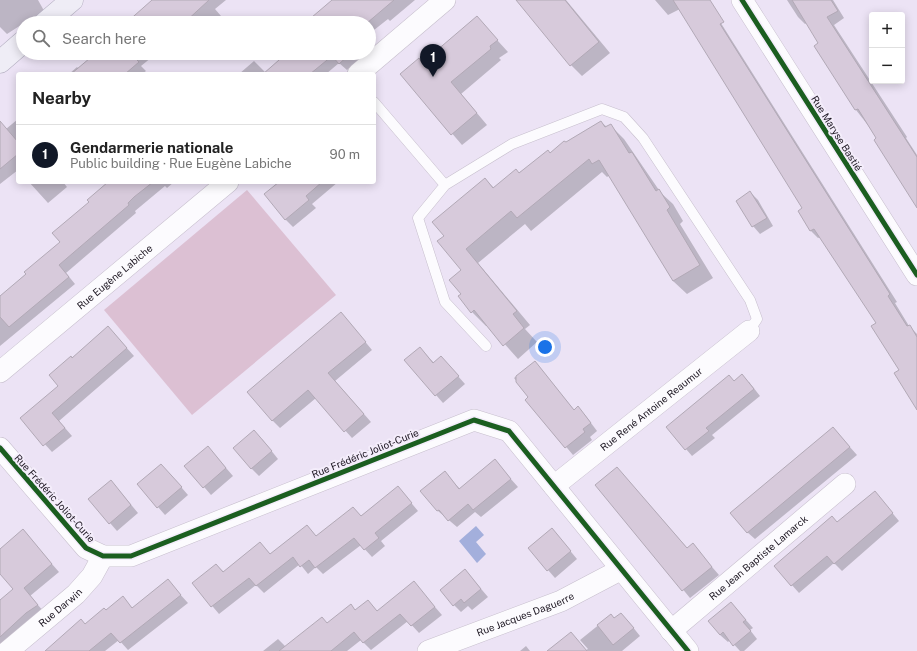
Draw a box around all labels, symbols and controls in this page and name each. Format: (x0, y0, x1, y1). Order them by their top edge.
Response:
map controls (869, 12, 905, 84)
button: + (869, 12, 905, 48)
search box (16, 16, 376, 60)
icon: search (30, 27, 52, 49)
text: Search here (62, 30, 146, 47)
pin: 1 (420, 44, 446, 77)
button: − (869, 48, 905, 84)
text: Nearby (32, 88, 91, 108)
street label: Rue Maryse Bastié (809, 93, 865, 173)
text: Gendarmerie nationale (70, 139, 233, 156)
text: 1 (42, 147, 48, 162)
text: 90 m (330, 147, 360, 162)
text: Public building · Rue Eugène Labiche (70, 156, 292, 171)
street label: Rue Eugène Labiche (74, 242, 155, 311)
your location (535, 337, 555, 357)
street label: Rue René Antoine Reaumur (598, 365, 705, 453)
street label: Rue Frédéric Joliot-Curie (310, 426, 421, 480)
street label: Rue Frédéric Joliot-Curie (12, 451, 98, 545)
street label: Rue Jean Baptiste Lamarck (706, 512, 810, 602)
street label: Rue Darwin (36, 585, 85, 629)
street label: Rue Jacques Daguerre (475, 589, 576, 638)

